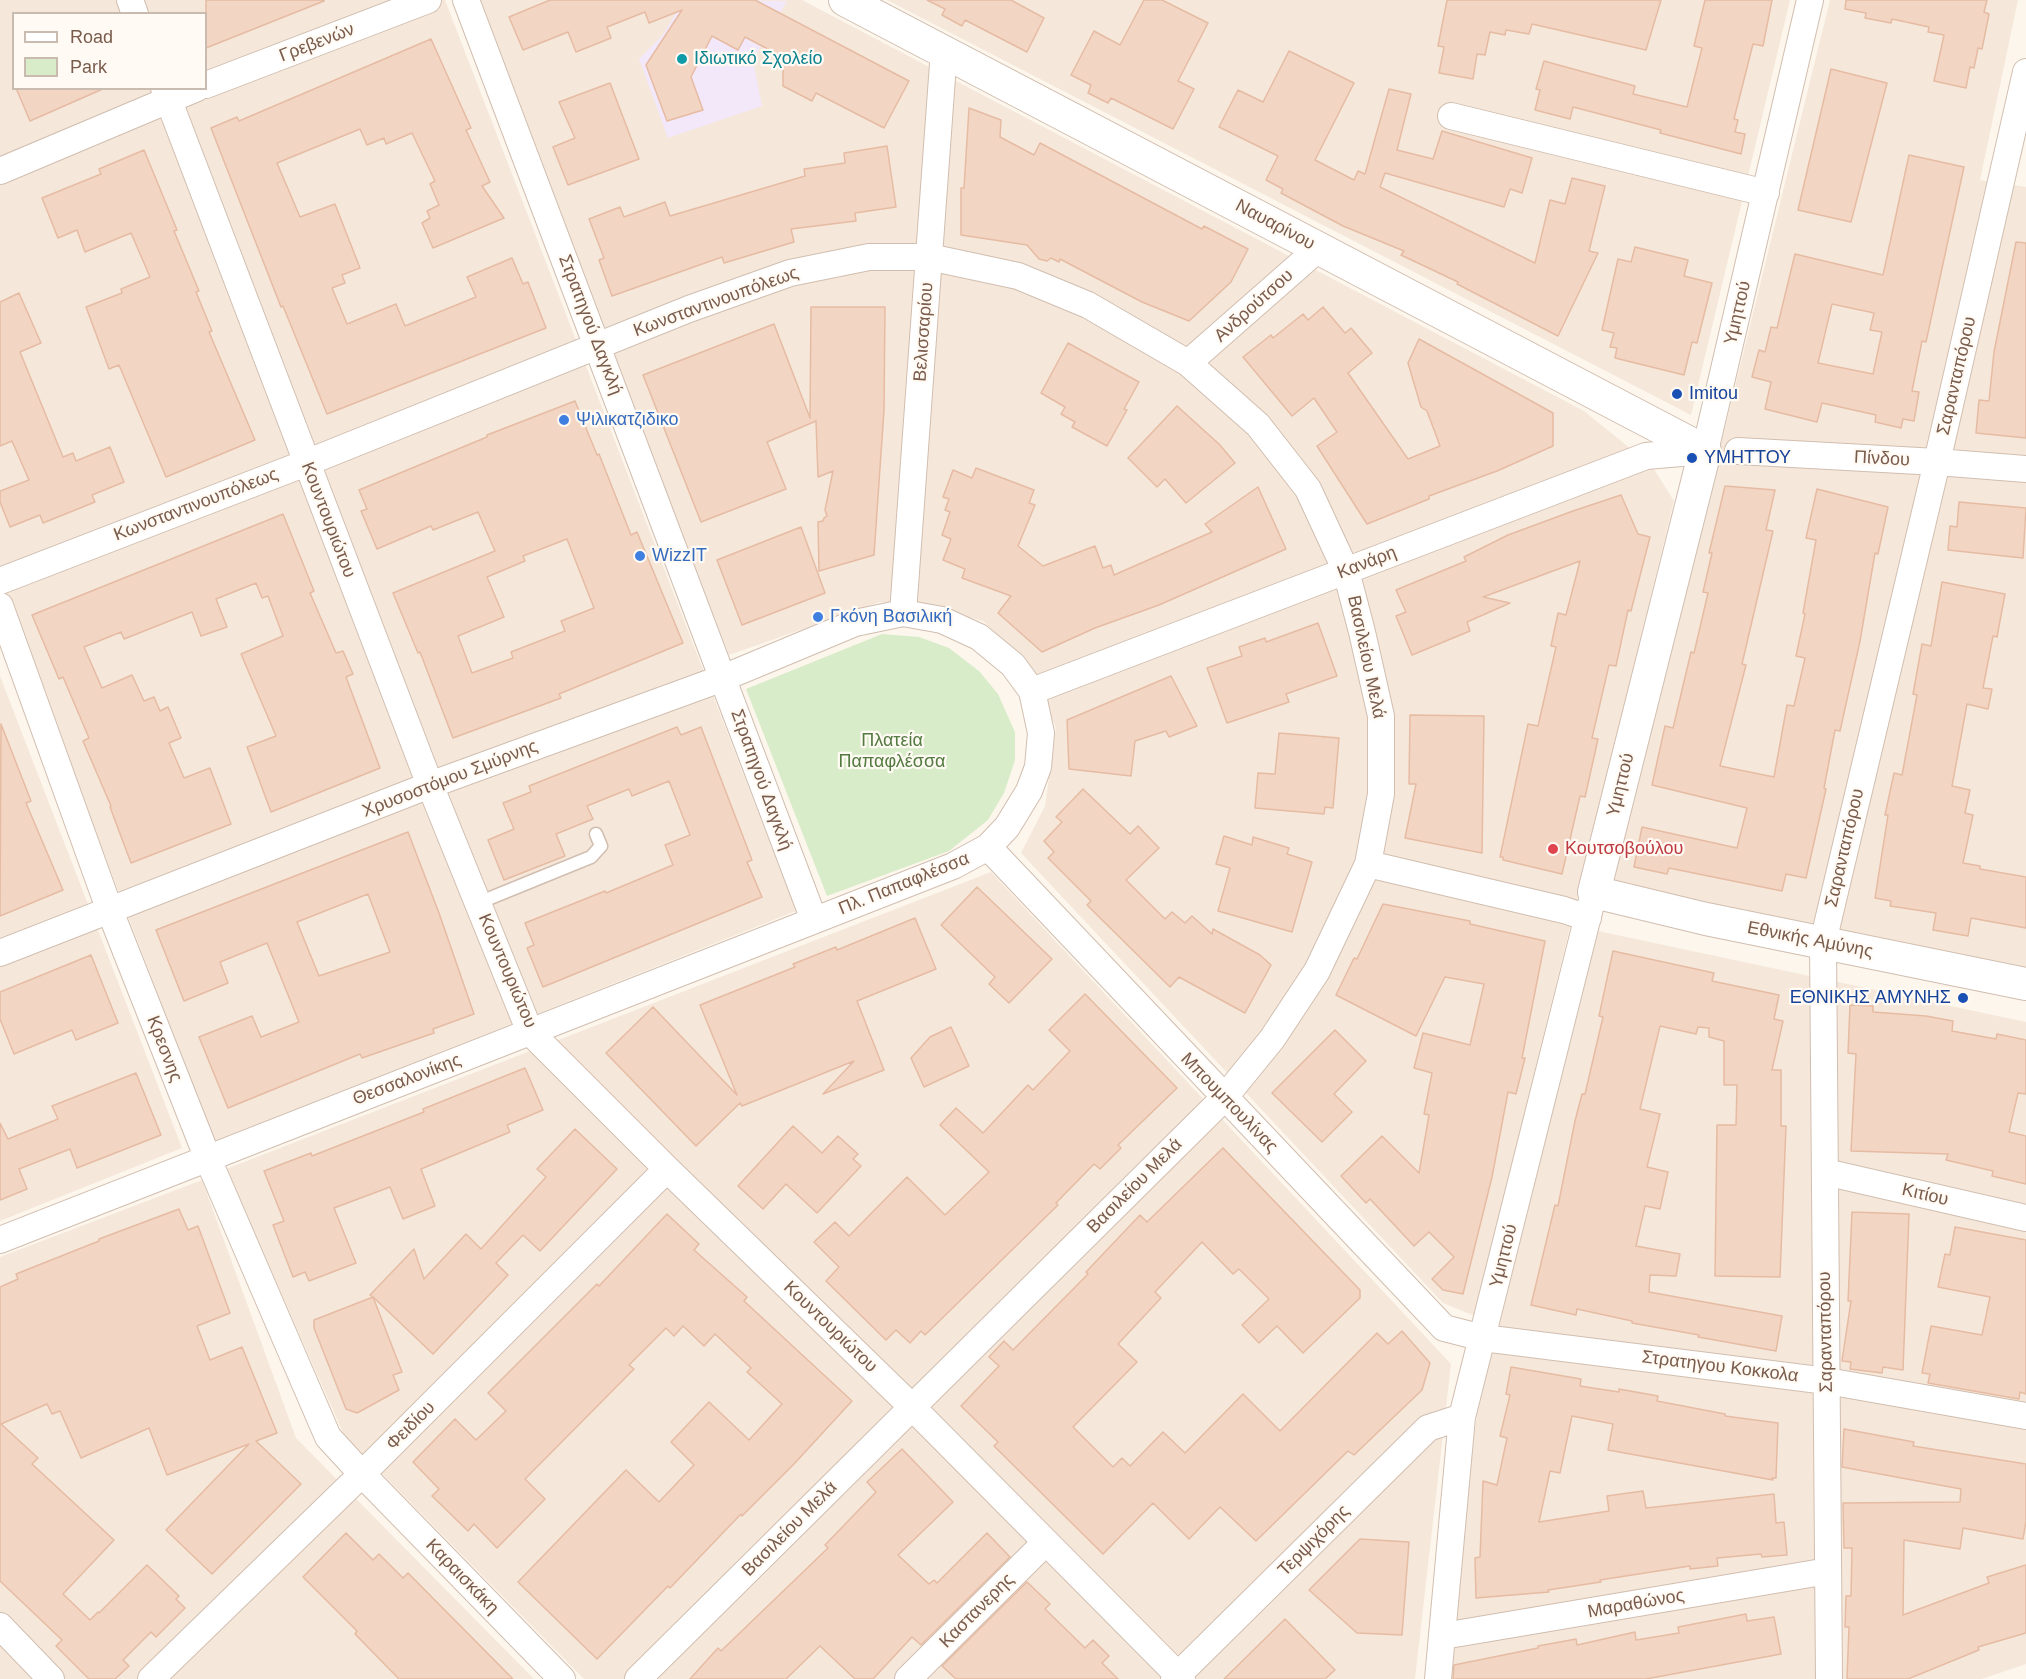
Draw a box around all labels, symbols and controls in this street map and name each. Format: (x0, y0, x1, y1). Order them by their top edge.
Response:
legend (12, 12, 207, 90)
street label: Γρεβενών (276, 19, 358, 67)
text: Road (70, 27, 113, 47)
place label: Ιδιωτικό Σχολείο (694, 48, 823, 70)
marker: Ιδιωτικό Σχολείο (675, 52, 689, 66)
text: Park (70, 57, 107, 77)
street label: Ναυαρίνου (1232, 195, 1318, 255)
street label: Στρατηγού Δαγκλή (553, 252, 627, 398)
street label: Κωνσταντινουπόλεως (631, 262, 801, 342)
street label: Ανδρούτσου (1210, 265, 1298, 347)
street label: Υμηττού (1720, 279, 1756, 347)
street label: Βελισσαρίου (910, 281, 938, 383)
street label: Σαρανταπόρου (1933, 315, 1981, 437)
place label: Imitou (1689, 383, 1738, 405)
marker: Imitou (1670, 387, 1684, 401)
place label: Ψιλικατζιδικο (576, 409, 678, 431)
marker: Ψιλικατζιδικο (557, 413, 571, 427)
place label: ΥΜΗΤΤΟΥ (1704, 447, 1791, 469)
street label: Πίνδου (1854, 447, 1910, 471)
marker: ΥΜΗΤΤΟΥ (1685, 451, 1699, 465)
street label: Κουντουριώτου (296, 459, 360, 581)
street label: Κωνσταντινουπόλεως (111, 464, 281, 546)
street label: Κανάρη (1334, 542, 1400, 584)
place label: WizzIT (652, 545, 707, 567)
marker: WizzIT (633, 549, 647, 563)
street label: Βασιλείου Μελά (1342, 593, 1390, 721)
place label: Γκόνη Βασιλική (830, 606, 952, 628)
marker: Γκόνη Βασιλική (811, 610, 825, 624)
street label: Στρατηγού Δαγκλή (725, 707, 797, 853)
park label: Πλατεία Παπαφλέσσα (839, 730, 945, 772)
street label: Χρυσοστόμου Σμύρνης (359, 736, 541, 822)
street label: Υμηττού (1603, 751, 1639, 819)
street label: Σαρανταπόρου (1821, 787, 1869, 909)
place label: Κουτσοβούλου (1565, 838, 1683, 860)
marker: Κουτσοβούλου (1546, 842, 1560, 856)
street label: Πλ. Παπαφλέσσα (836, 848, 972, 920)
street label: Κουντουριώτου (473, 911, 541, 1031)
street label: Εθνικής Αμύνης (1745, 917, 1875, 963)
place label: ΕΘΝΙΚΗΣ ΑΜΥΝΗΣ (1790, 987, 1951, 1009)
marker: ΕΘΝΙΚΗΣ ΑΜΥΝΗΣ (1956, 991, 1970, 1005)
street label: Κρεσνης (142, 1013, 186, 1085)
street label: Θεσσαλονίκης (350, 1049, 464, 1111)
street label: Μπουμπουλίνας (1176, 1049, 1282, 1157)
street label: Βασιλείου Μελά (1083, 1134, 1187, 1238)
street label: Κιτίου (1900, 1179, 1950, 1211)
street label: Υμηττού (1486, 1222, 1522, 1290)
street label: Σαρανταπόρου (1814, 1271, 1838, 1393)
street label: Κουντουριώτου (779, 1277, 881, 1377)
street label: Στρατηγου Κοκκολα (1641, 1347, 1799, 1387)
street label: Φειδίου (382, 1397, 440, 1455)
street label: Βασιλείου Μελά (738, 1477, 842, 1581)
street label: Τερψιχόρης (1274, 1501, 1354, 1581)
street label: Καραισκάκη (421, 1535, 503, 1619)
street label: Καστανερης (935, 1569, 1019, 1653)
street label: Μαραθώνος (1586, 1585, 1686, 1623)

